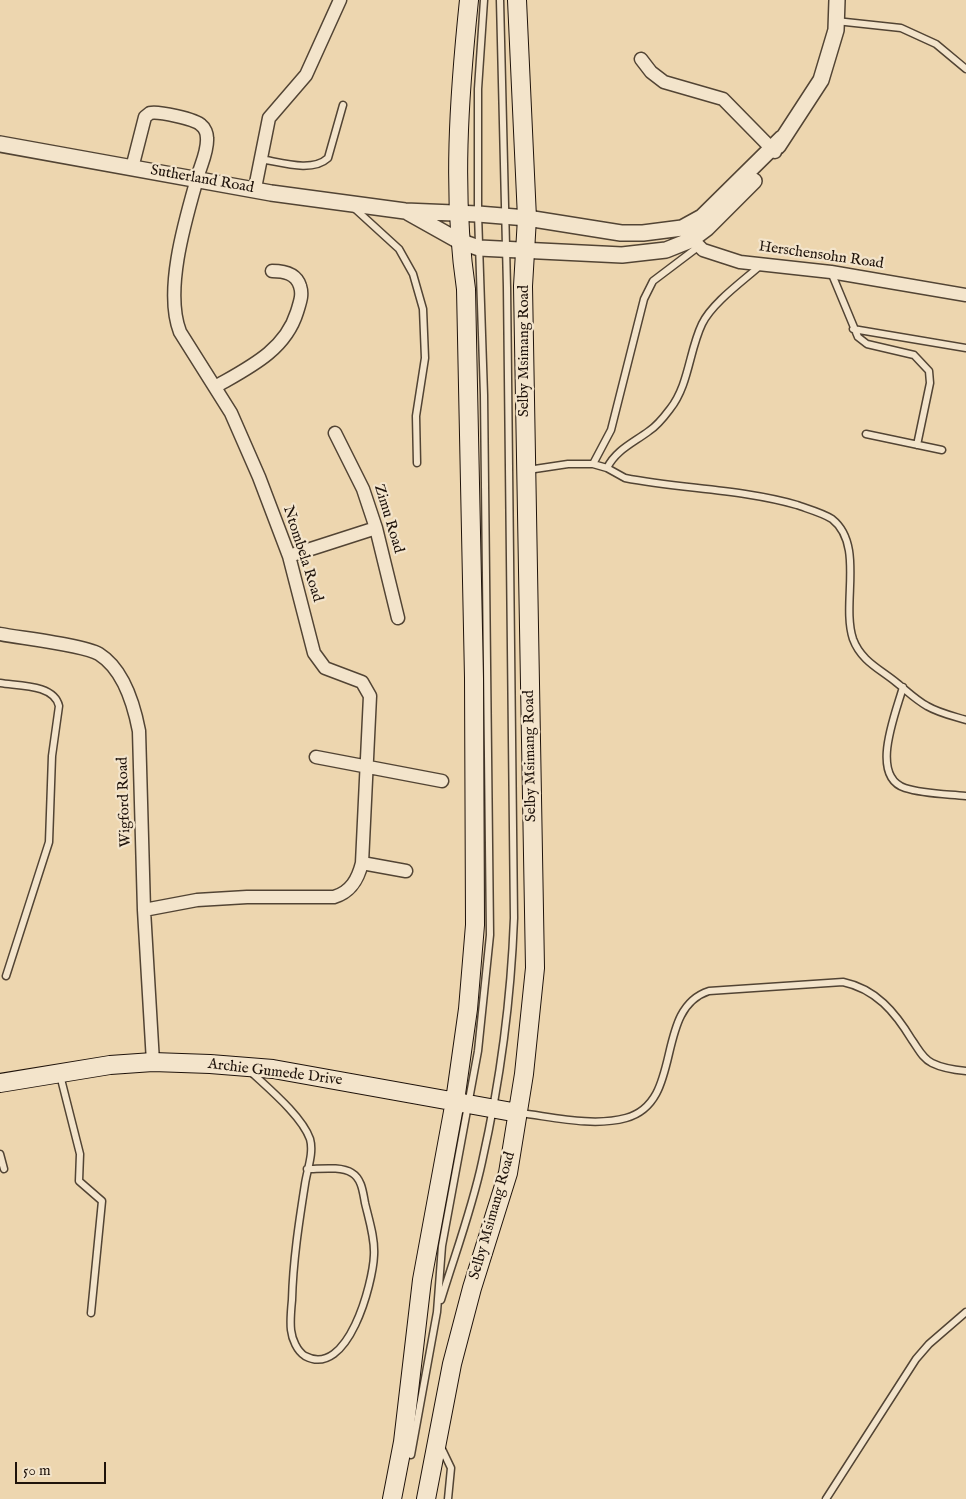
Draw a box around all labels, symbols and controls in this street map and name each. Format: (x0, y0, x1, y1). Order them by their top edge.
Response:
street label: Sutherland Road (149, 162, 255, 198)
street label: Herschensohn Road (757, 238, 885, 274)
street label: Selby Msimang Road (516, 285, 534, 417)
street label: Zimu Road (369, 482, 407, 556)
street label: Ntombela Road (278, 504, 326, 604)
street label: Selby Msimang Road (521, 690, 541, 822)
street label: Wigford Road (114, 756, 136, 848)
street label: Archie Gumede Drive (207, 1056, 343, 1090)
street label: Selby Msimang Road (466, 1150, 520, 1282)
scale bar (18, 1452, 109, 1484)
text: 50 m (23, 1461, 51, 1480)

